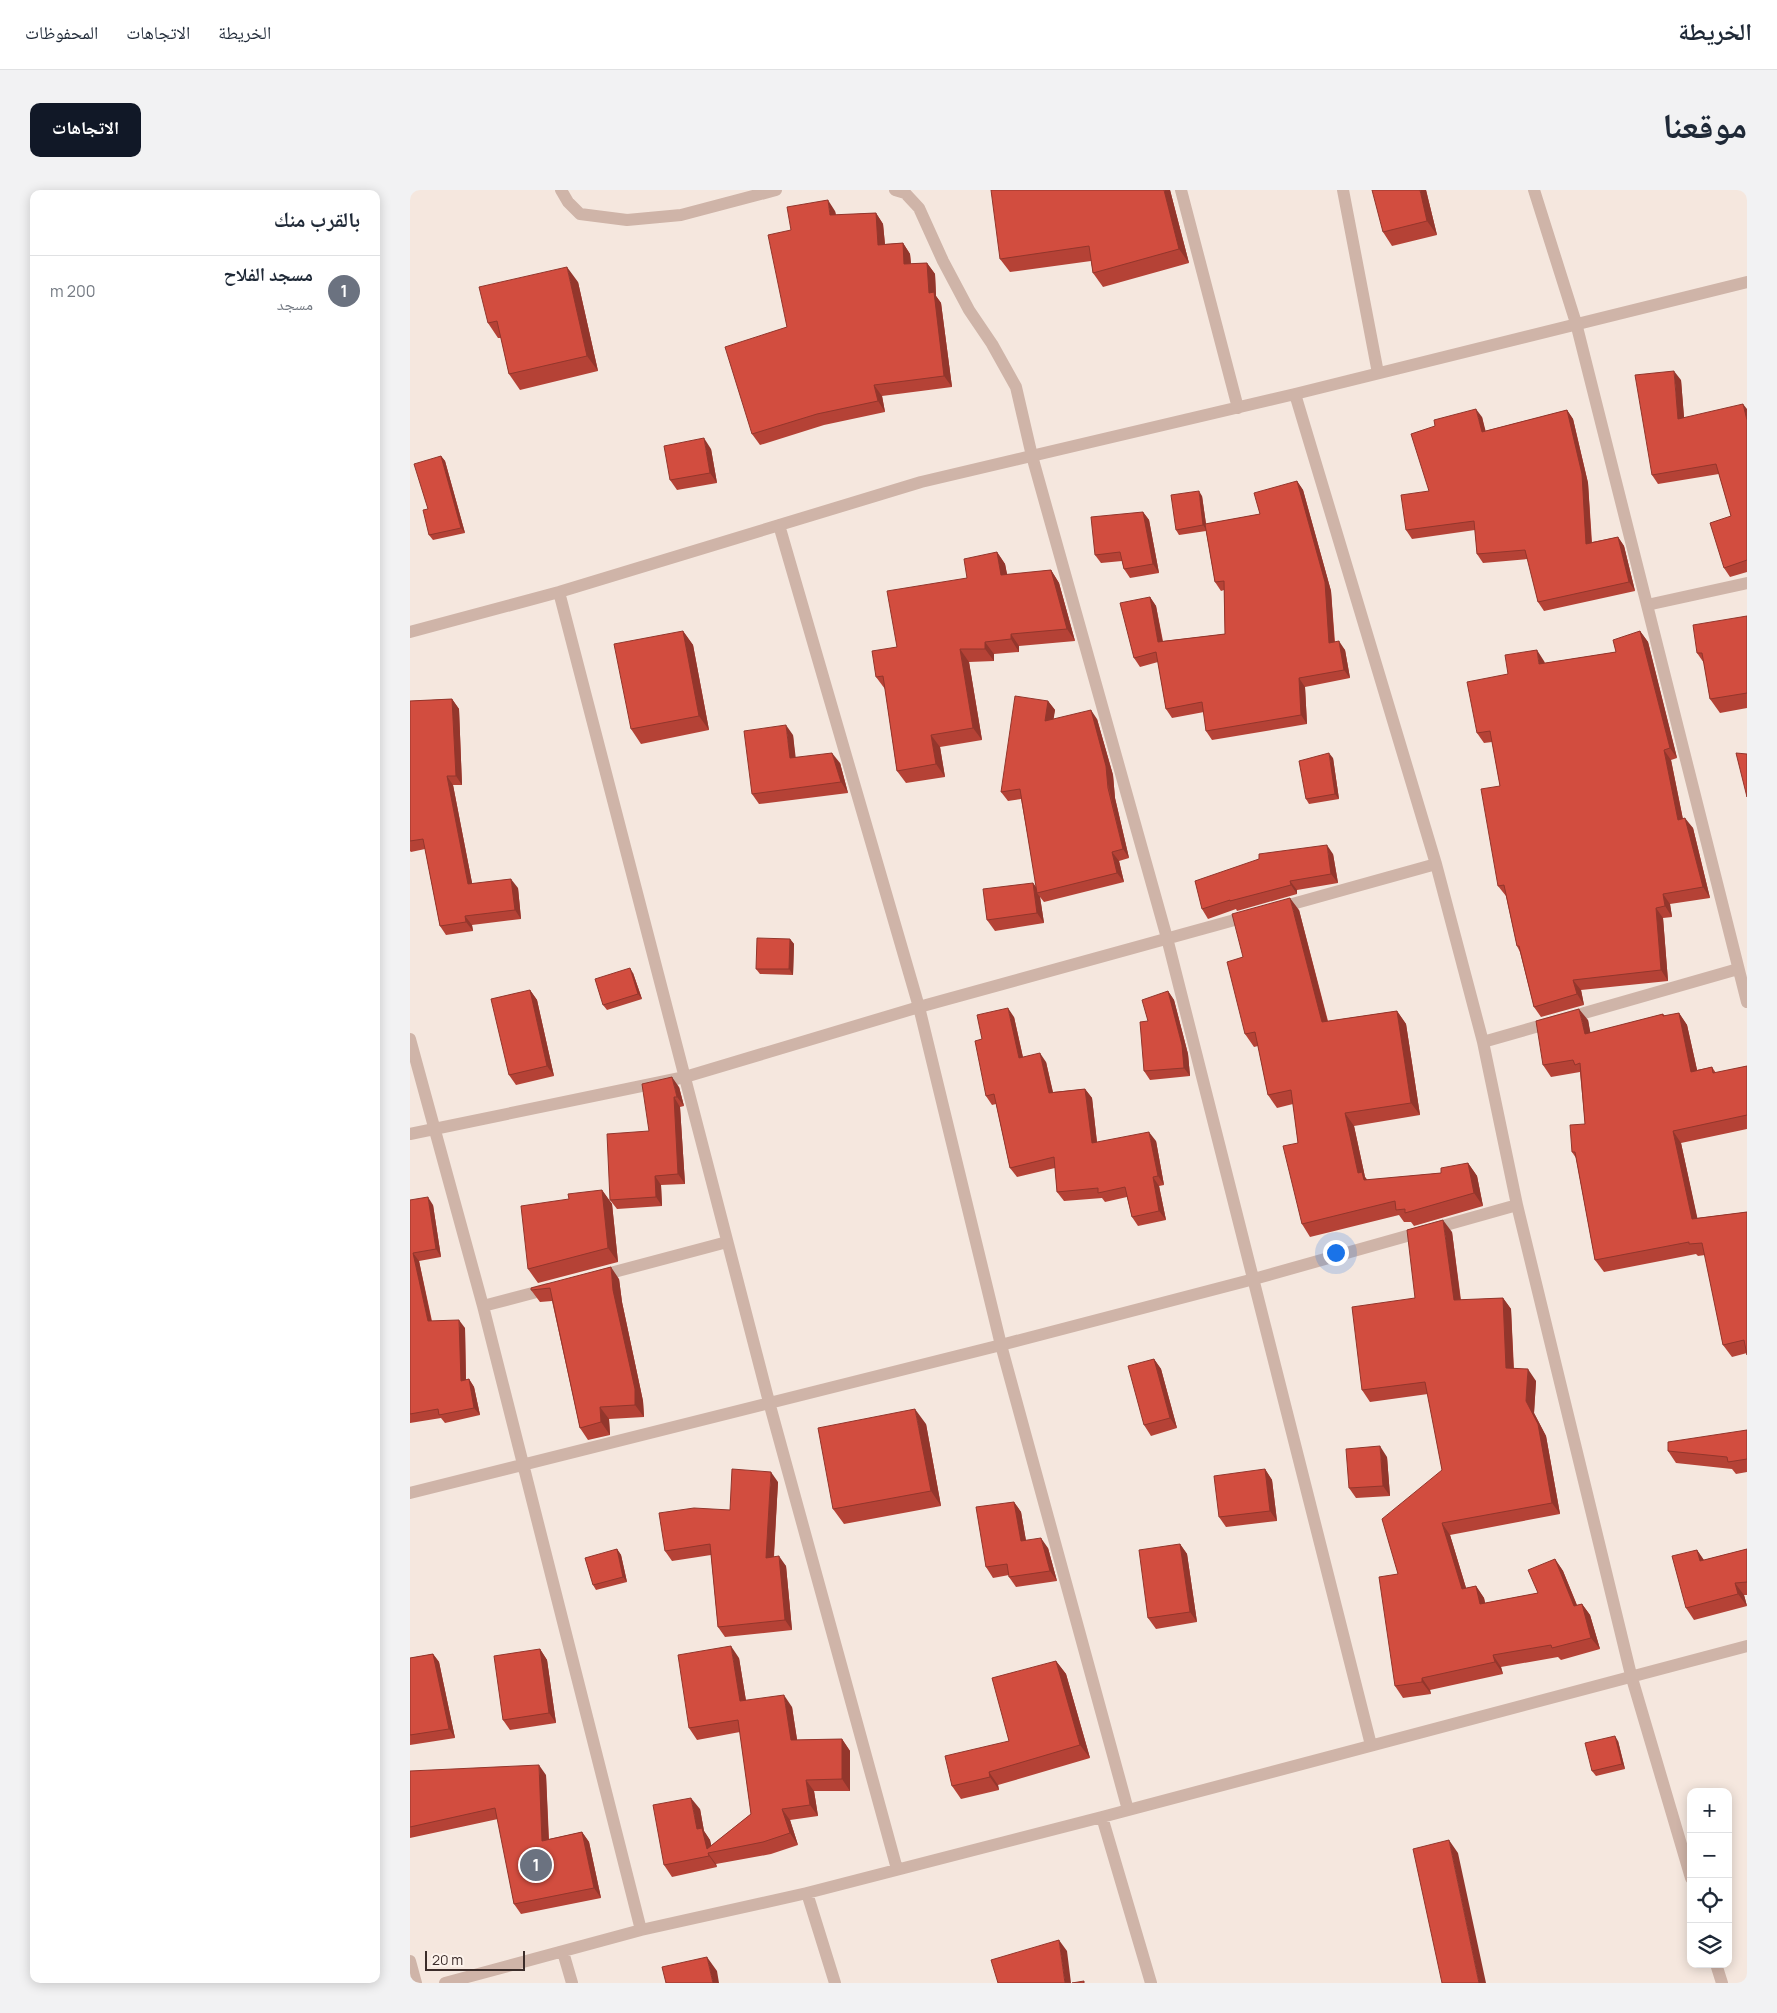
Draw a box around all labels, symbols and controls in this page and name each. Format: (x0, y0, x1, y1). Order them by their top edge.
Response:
text: الخريطة (1678, 14, 1752, 47)
text: المحفوظات (25, 20, 98, 44)
text: الاتجاهات (126, 20, 190, 44)
text: الخريطة (218, 20, 271, 44)
text: موقعنا (1662, 101, 1747, 149)
button: الاتجاهات (30, 103, 141, 157)
text: بالقرب منك (274, 205, 360, 233)
text: مسجد الفلاح (223, 261, 313, 287)
text: 200 m (50, 280, 95, 302)
text: 1 (341, 280, 348, 302)
text: مسجد (277, 293, 313, 315)
your location (1323, 1240, 1349, 1266)
map controls (1687, 1788, 1732, 1968)
button: + (1687, 1788, 1732, 1833)
button: − (1687, 1833, 1732, 1878)
pin: 1 (520, 1846, 552, 1884)
button: locate (1687, 1878, 1732, 1923)
button: layers (1687, 1923, 1732, 1968)
scale bar (425, 1948, 525, 1971)
text: 20 m (432, 1950, 463, 1969)

